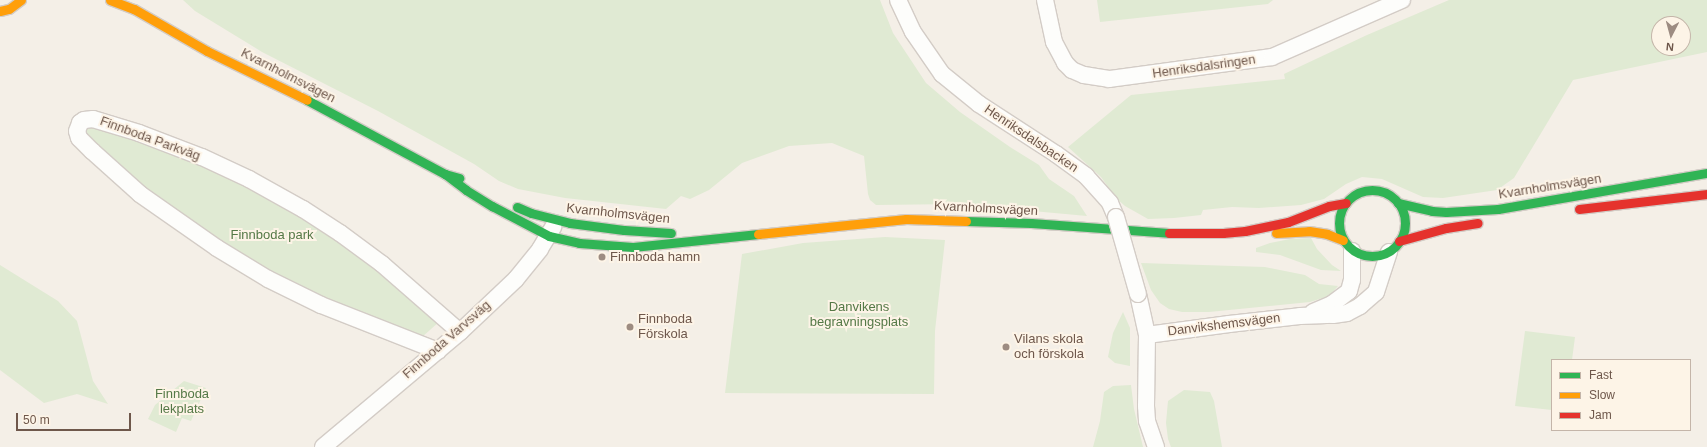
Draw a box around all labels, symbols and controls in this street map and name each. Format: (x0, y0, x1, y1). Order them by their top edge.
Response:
north arrow (1651, 16, 1691, 56)
text: N (1665, 41, 1674, 53)
street label: Kvarnholmsvägen (238, 45, 338, 107)
street label: Henriksdalsringen (1151, 52, 1257, 82)
street label: Henriksdalsbacken (981, 102, 1081, 176)
street label: Finnboda Parkväg (98, 114, 202, 164)
street label: Kvarnholmsvägen (1497, 171, 1603, 203)
street label: Kvarnholmsvägen (934, 198, 1038, 220)
street label: Kvarnholmsvägen (565, 201, 671, 227)
park label: Finnboda park (230, 227, 314, 243)
place label: Finnboda hamn (610, 249, 700, 265)
marker: Finnboda hamn (597, 252, 607, 262)
street label: Finnboda Varvsväg (400, 298, 494, 382)
park label: Danvikens begravningsplats (810, 300, 908, 331)
street label: Danvikshemsvägen (1167, 310, 1281, 340)
place label: Finnboda Förskola (638, 312, 692, 343)
marker: Finnboda Förskola (625, 322, 635, 332)
place label: Vilans skola och förskola (1014, 332, 1084, 363)
marker: Vilans skola och förskola (1001, 342, 1011, 352)
legend (1551, 359, 1691, 431)
text: Fast (1589, 368, 1612, 382)
park label: Finnboda lekplats (155, 387, 209, 418)
text: Slow (1589, 388, 1615, 402)
scale bar (18, 405, 133, 431)
text: Jam (1589, 408, 1612, 422)
text: 50 m (23, 413, 50, 427)

